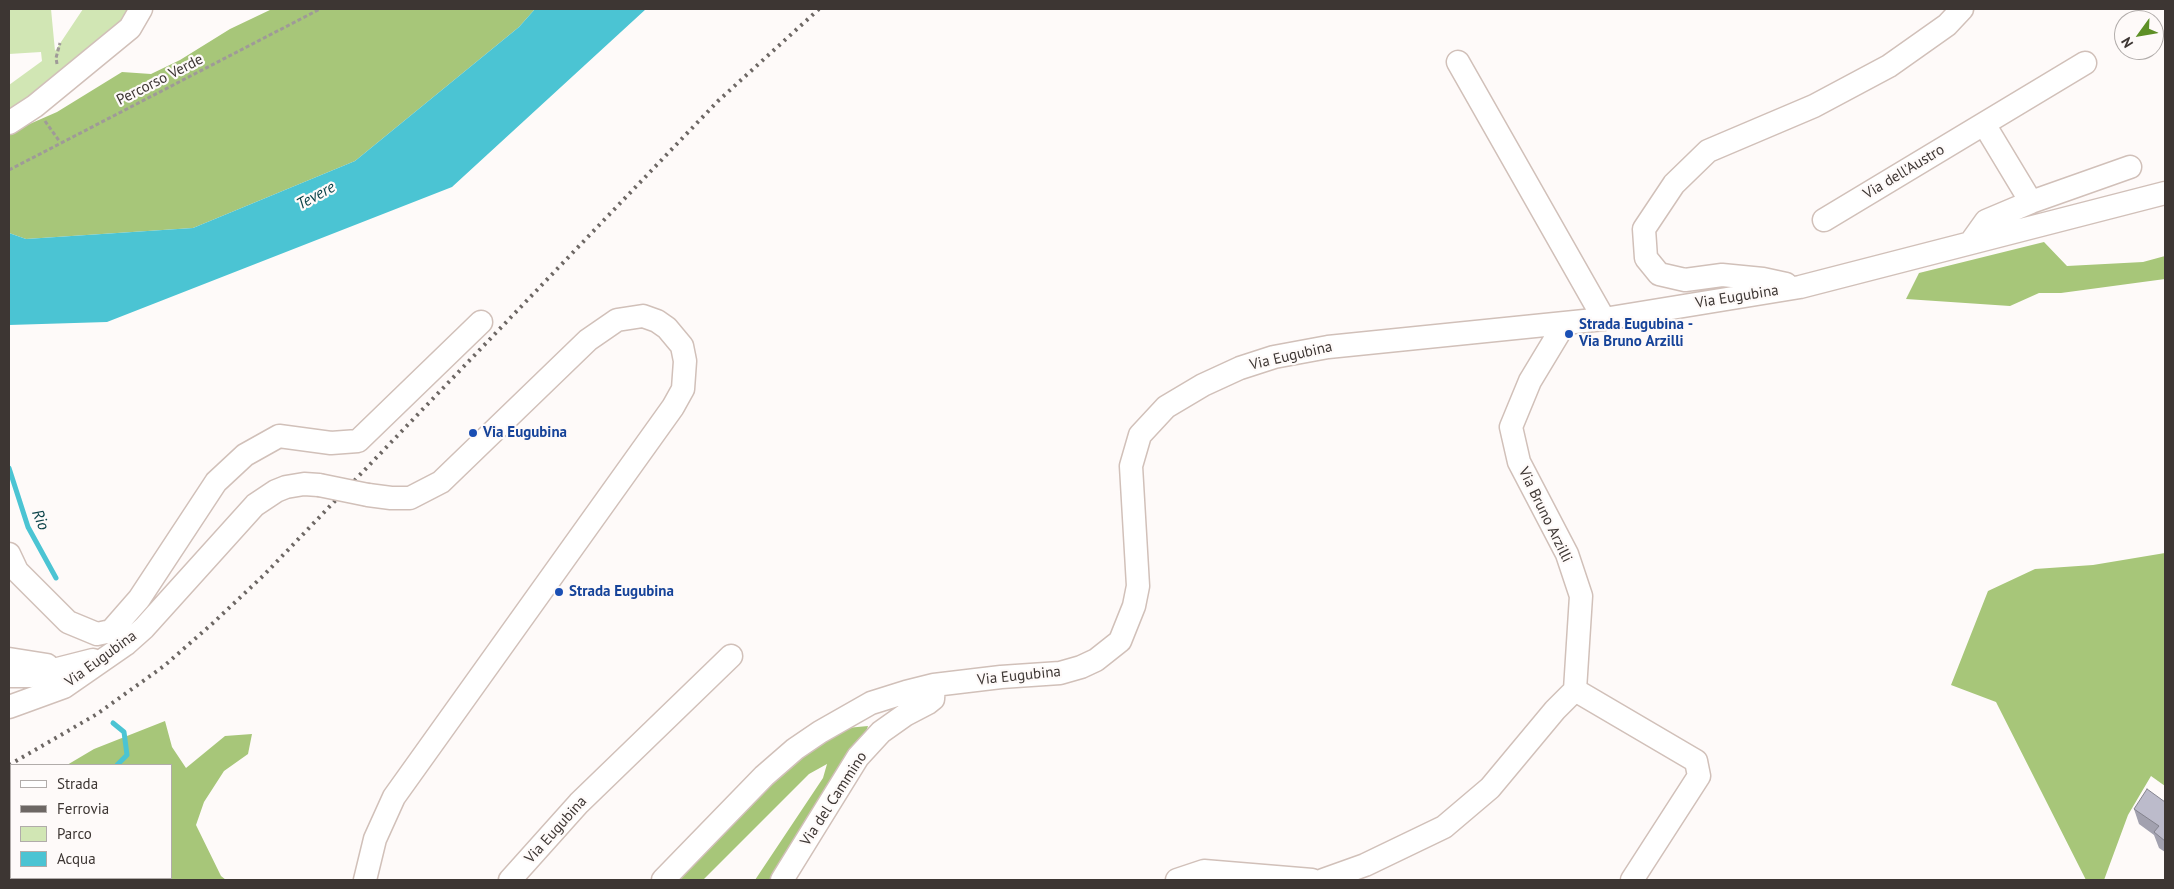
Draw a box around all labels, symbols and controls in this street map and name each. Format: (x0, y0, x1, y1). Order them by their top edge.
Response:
north arrow (2114, 10, 2164, 60)
text: N (2117, 34, 2137, 51)
street label: Percorso Verde (114, 51, 206, 109)
street label: Via dell'Austro (1860, 141, 1948, 203)
water label: Tevere (293, 178, 339, 214)
street label: Via Eugubina (1694, 282, 1780, 312)
place label: Strada Eugubina - Via Bruno Arzilli (1579, 316, 1693, 351)
marker: Strada Eugubina - Via Bruno Arzilli (1563, 328, 1575, 340)
street label: Via Eugubina (1248, 338, 1334, 374)
place label: Via Eugubina (483, 424, 567, 442)
marker: Via Eugubina (467, 427, 479, 439)
street label: Via Bruno Arzilli (1514, 465, 1576, 565)
water label: Rio (27, 507, 53, 533)
place label: Strada Eugubina (569, 583, 674, 601)
marker: Strada Eugubina (553, 586, 565, 598)
street label: Via Eugubina (62, 627, 140, 691)
street label: Via Eugubina (976, 663, 1062, 689)
street label: Via del Cammino (797, 749, 871, 849)
legend (10, 764, 172, 879)
text: Strada (57, 774, 98, 793)
street label: Via Eugubina (521, 793, 591, 867)
text: Ferrovia (57, 799, 109, 818)
text: Parco (57, 824, 92, 843)
text: Acqua (57, 849, 96, 868)

